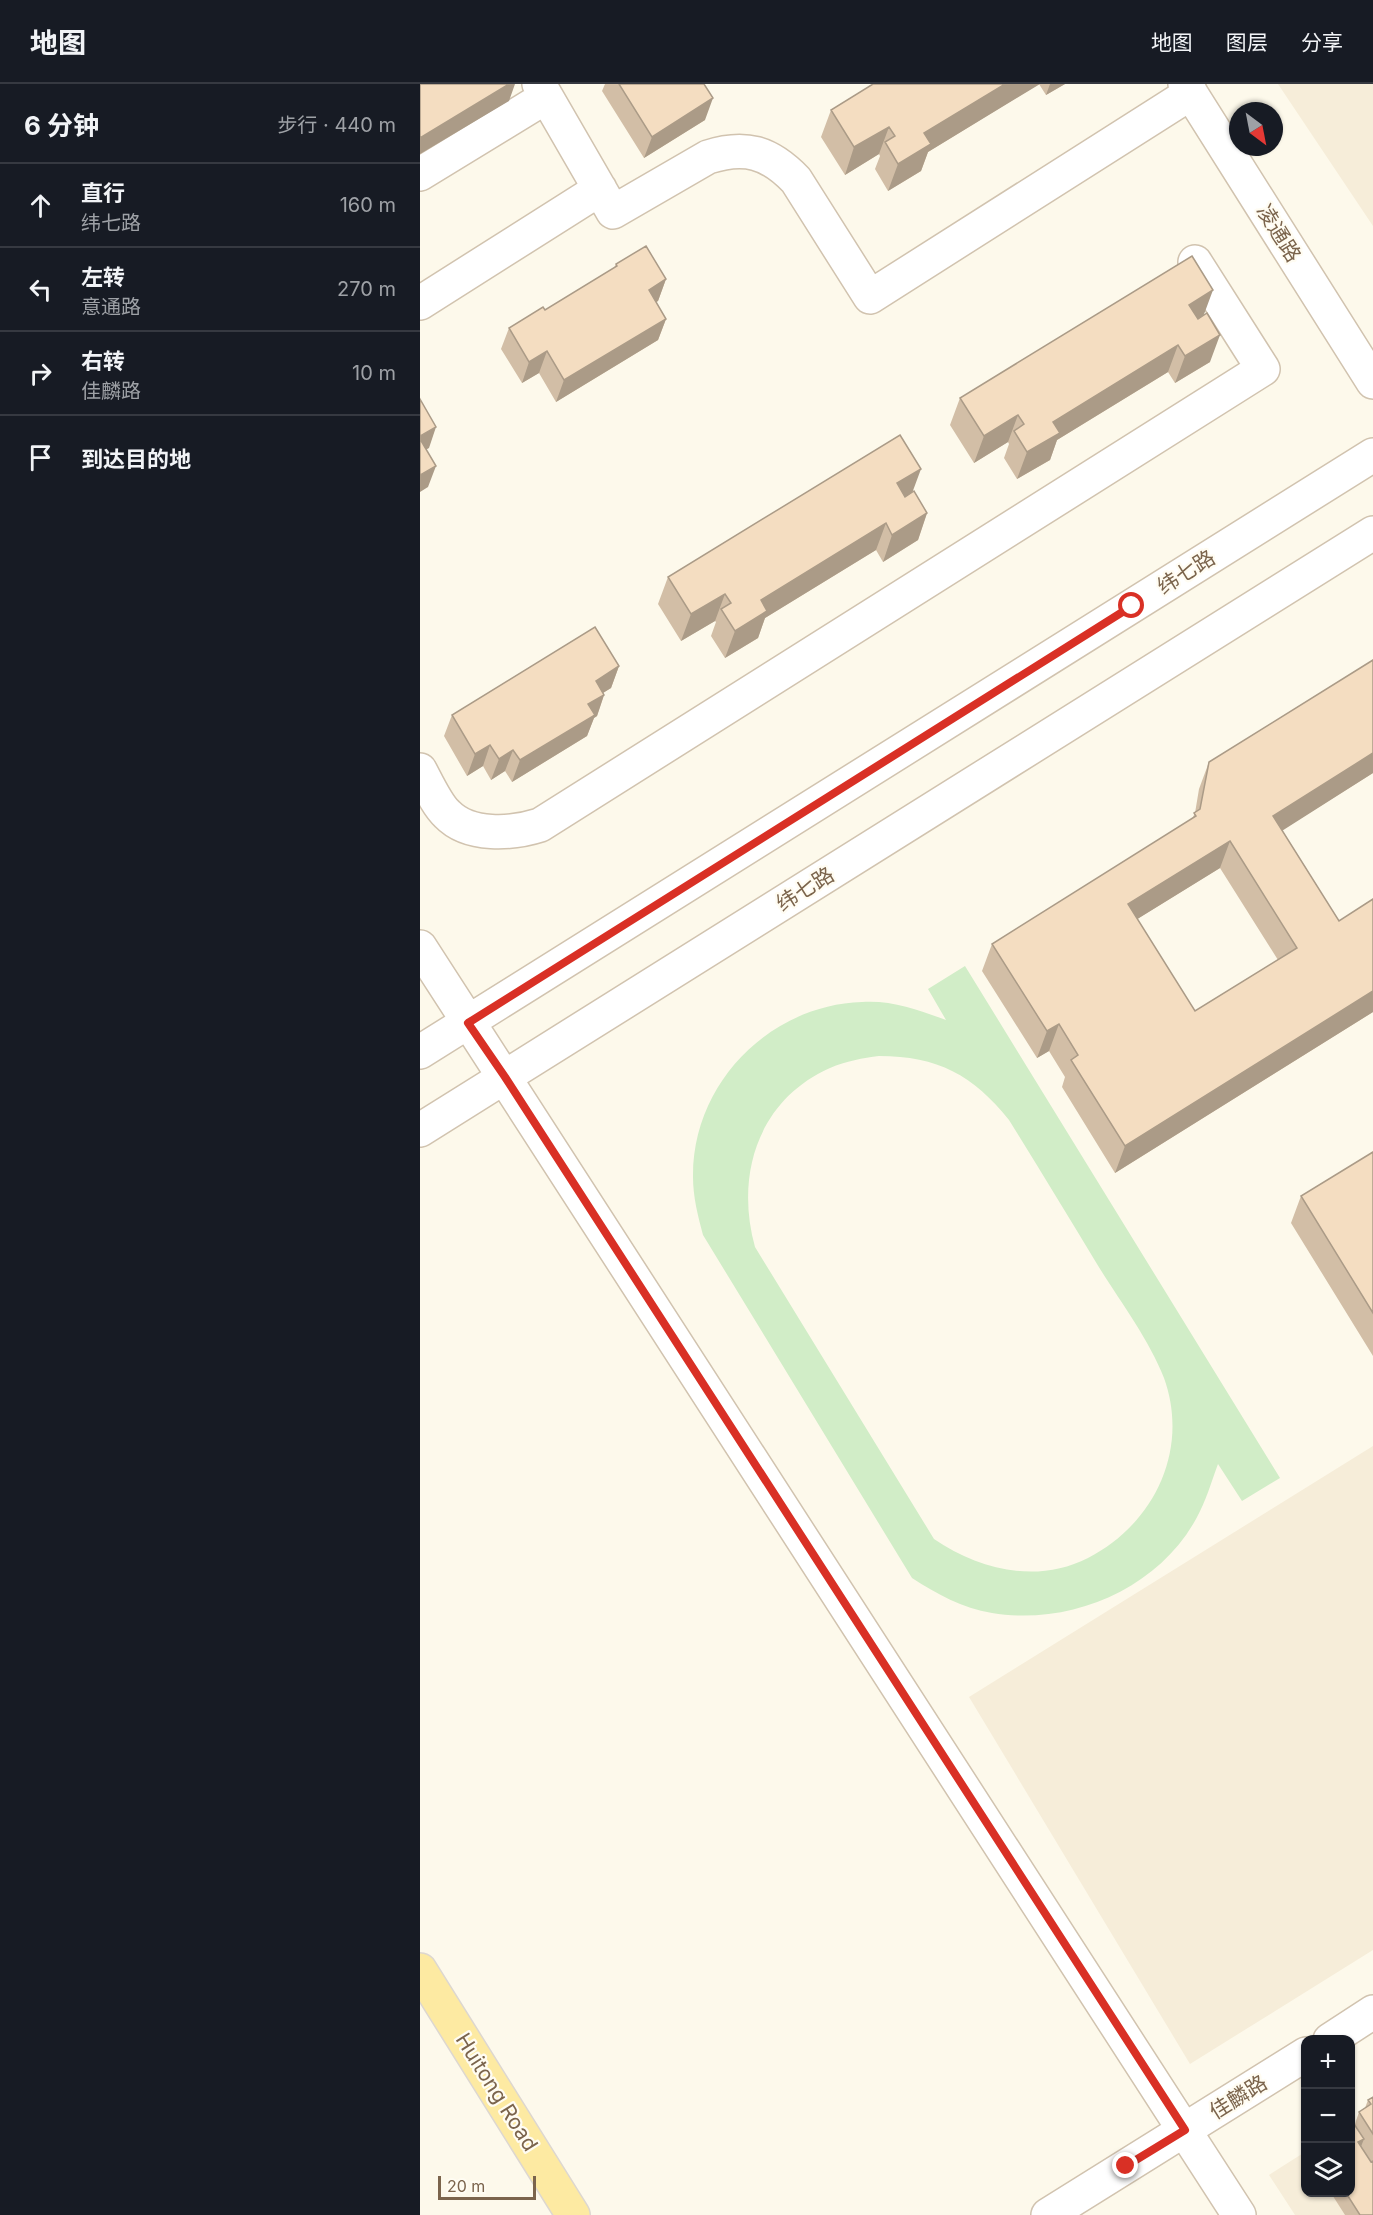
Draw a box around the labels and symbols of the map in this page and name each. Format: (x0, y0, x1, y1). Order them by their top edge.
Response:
north arrow (1229, 102, 1283, 156)
street label: 凌通路 (1252, 200, 1306, 266)
street label: 纬七路 (1153, 545, 1219, 599)
route start (1118, 592, 1144, 618)
street label: 纬七路 (772, 862, 838, 916)
street label: Huitong Road (451, 2028, 543, 2156)
street label: 佳麟路 (1205, 2070, 1271, 2124)
route end (1112, 2152, 1138, 2178)
scale bar (438, 2173, 536, 2200)

